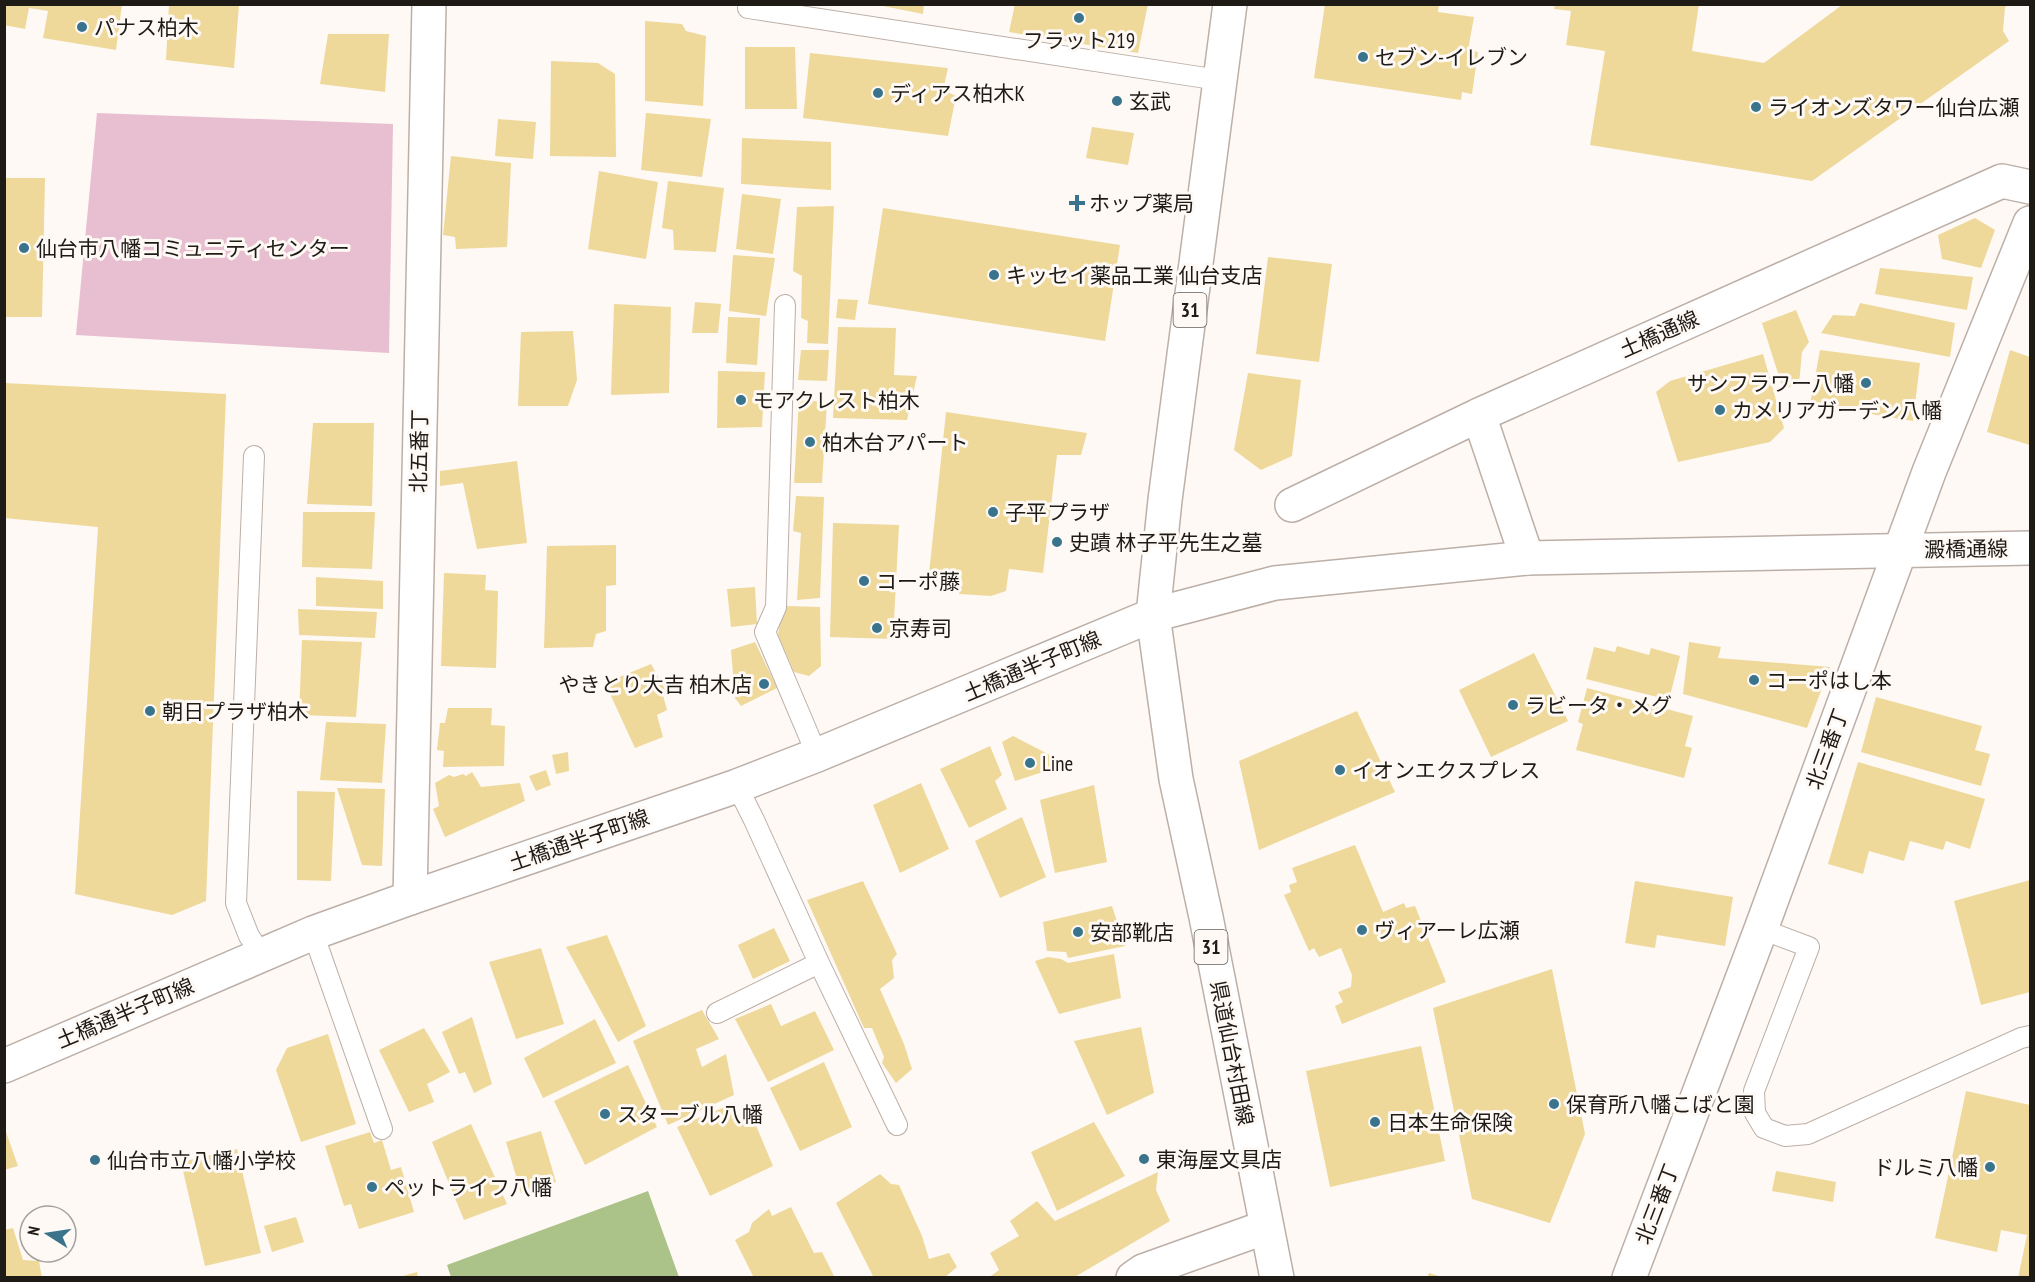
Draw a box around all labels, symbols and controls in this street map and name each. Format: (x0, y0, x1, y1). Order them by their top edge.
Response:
marker: フラット219 (1072, 11, 1086, 25)
place label: パナス柏木 (94, 14, 199, 41)
marker: パナス柏木 (75, 20, 89, 34)
place label: フラット219 (1023, 27, 1135, 54)
place label: セブン-イレブン (1375, 44, 1528, 71)
marker: セブン-イレブン (1356, 50, 1370, 64)
place label: ディアス柏木K (890, 80, 1025, 107)
marker: ディアス柏木K (871, 86, 885, 100)
place label: 玄武 (1129, 88, 1171, 115)
marker: 玄武 (1110, 94, 1124, 108)
place label: ライオンズタワー仙台広瀬 (1768, 94, 2020, 121)
marker: ライオンズタワー仙台広瀬 (1749, 100, 1763, 114)
place label: ホップ薬局 (1089, 190, 1194, 217)
marker: ホップ薬局 (1070, 196, 1084, 210)
place label: 仙台市八幡コミュニティセンター (36, 235, 350, 262)
marker: 仙台市八幡コミュニティセンター (17, 241, 31, 255)
place label: キッセイ薬品工業 仙台支店 (1006, 262, 1262, 289)
marker: キッセイ薬品工業 仙台支店 (987, 268, 1001, 282)
road number: 31 (1174, 293, 1206, 327)
street label: 土橋通線 (1615, 305, 1703, 363)
place label: サンフラワー八幡 (1687, 370, 1854, 397)
marker: サンフラワー八幡 (1859, 376, 1873, 390)
place label: モアクレスト柏木 (753, 387, 920, 414)
marker: モアクレスト柏木 (734, 393, 748, 407)
place label: カメリアガーデン八幡 (1732, 397, 1942, 424)
marker: カメリアガーデン八幡 (1713, 403, 1727, 417)
street label: 北五番丁 (405, 409, 433, 493)
place label: 柏木台アパート (822, 429, 969, 456)
marker: 柏木台アパート (803, 435, 817, 449)
place label: 子平プラザ (1005, 499, 1110, 526)
marker: 子平プラザ (986, 505, 1000, 519)
place label: 史蹟 林子平先生之墓 (1069, 529, 1262, 556)
marker: 史蹟 林子平先生之墓 (1050, 535, 1064, 549)
street label: 澱橋通線 (1924, 535, 2008, 563)
place label: コーポ藤 (876, 568, 960, 595)
marker: コーポ藤 (857, 574, 871, 588)
place label: 京寿司 (889, 615, 952, 642)
marker: 京寿司 (870, 621, 884, 635)
street label: 土橋通半子町線 (959, 625, 1105, 707)
place label: コーポはし本 (1766, 667, 1892, 694)
place label: やきとり大吉 柏木店 (559, 671, 752, 698)
marker: コーポはし本 (1747, 673, 1761, 687)
marker: やきとり大吉 柏木店 (757, 677, 771, 691)
place label: ラビータ・メグ (1525, 692, 1672, 719)
place label: 朝日プラザ柏木 (162, 698, 309, 725)
marker: ラビータ・メグ (1506, 698, 1520, 712)
marker: 朝日プラザ柏木 (143, 704, 157, 718)
street label: 北三番丁 (1800, 705, 1854, 793)
place label: Line (1042, 750, 1073, 777)
marker: Line (1023, 756, 1037, 770)
place label: イオンエクスプレス (1352, 757, 1540, 784)
marker: イオンエクスプレス (1333, 763, 1347, 777)
street label: 土橋通半子町線 (505, 803, 653, 877)
place label: ヴィアーレ広瀬 (1374, 917, 1520, 944)
place label: 安部靴店 (1090, 919, 1174, 946)
marker: ヴィアーレ広瀬 (1355, 923, 1369, 937)
marker: 安部靴店 (1071, 925, 1085, 939)
road number: 31 (1194, 930, 1228, 964)
street label: 土橋通半子町線 (52, 972, 198, 1054)
street label: 県道仙台村田線 (1205, 978, 1259, 1128)
place label: 保育所八幡こばと園 (1566, 1091, 1755, 1118)
marker: 保育所八幡こばと園 (1547, 1097, 1561, 1111)
place label: スターブル八幡 (617, 1101, 763, 1128)
marker: スターブル八幡 (598, 1107, 612, 1121)
place label: 日本生命保険 (1387, 1109, 1513, 1136)
marker: 日本生命保険 (1368, 1115, 1382, 1129)
place label: 東海屋文具店 (1156, 1146, 1282, 1173)
place label: 仙台市立八幡小学校 (107, 1147, 296, 1174)
marker: 東海屋文具店 (1137, 1152, 1151, 1166)
marker: 仙台市立八幡小学校 (88, 1153, 102, 1167)
place label: ドルミ八幡 (1873, 1154, 1978, 1181)
street label: 北三番丁 (1629, 1160, 1685, 1248)
marker: ドルミ八幡 (1983, 1160, 1997, 1174)
place label: ペットライフ八幡 (384, 1174, 552, 1201)
marker: ペットライフ八幡 (365, 1180, 379, 1194)
north arrow (18, 1204, 78, 1264)
text: N (23, 1225, 44, 1237)

